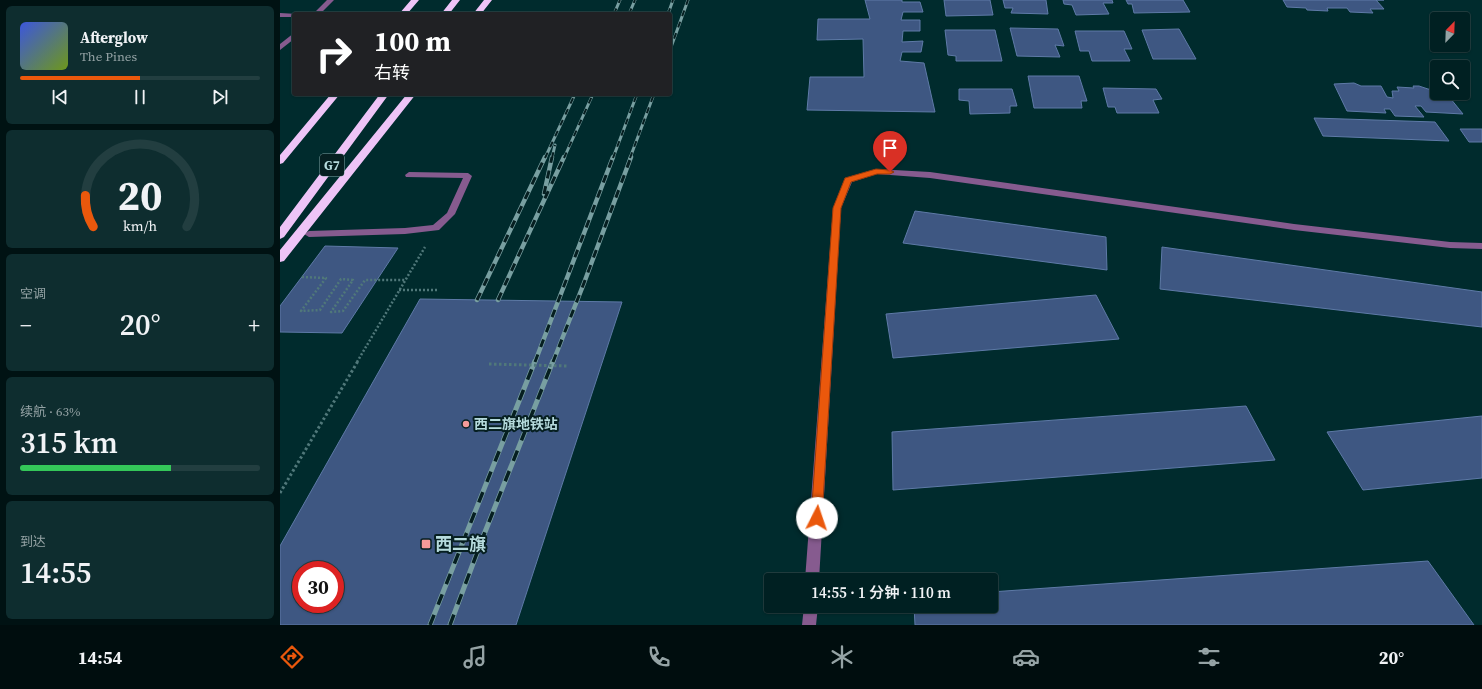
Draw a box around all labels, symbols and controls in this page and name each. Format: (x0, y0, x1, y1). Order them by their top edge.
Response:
north arrow (1430, 12, 1470, 52)
map controls (1430, 12, 1470, 100)
text: 100 m (374, 22, 451, 60)
text: Afterglow (80, 27, 148, 48)
icon: right (308, 28, 360, 80)
text: The Pines (80, 48, 137, 65)
text: 右转 (374, 60, 410, 85)
button: search (1430, 60, 1470, 100)
icon: previous (49, 86, 71, 108)
icon: pause (129, 86, 151, 108)
icon: next (209, 86, 231, 108)
pin (873, 131, 907, 172)
icon: arrive (879, 137, 901, 159)
road number: G7 (320, 154, 344, 176)
text: 20 (117, 166, 163, 223)
text: km/h (123, 215, 157, 235)
text: 空调 (20, 285, 46, 302)
text: 20° (119, 304, 161, 345)
text: − (20, 310, 32, 340)
text: + (248, 310, 260, 340)
text: 续航 · 63% (20, 403, 80, 420)
place label: 西二旗地铁站 (474, 414, 558, 434)
marker: 西二旗地铁站 (461, 419, 471, 429)
text: 315 km (20, 422, 118, 463)
position arrow (796, 497, 838, 539)
place label: 西二旗 (435, 532, 486, 556)
text: 到达 (20, 533, 46, 550)
marker: 西二旗 (420, 538, 432, 550)
text: 14:55 (20, 552, 91, 593)
speed limit sign: 30 (292, 561, 344, 613)
text: 14:55 · 1 分钟 · 110 m (811, 582, 951, 603)
icon: directions (278, 643, 306, 671)
icon: music (461, 643, 489, 671)
icon: phone (645, 643, 673, 671)
icon: climate (828, 643, 856, 671)
icon: car (1012, 643, 1040, 671)
icon: filters (1195, 643, 1223, 671)
text: 14:54 (78, 645, 122, 670)
text: 20° (1379, 645, 1404, 670)

